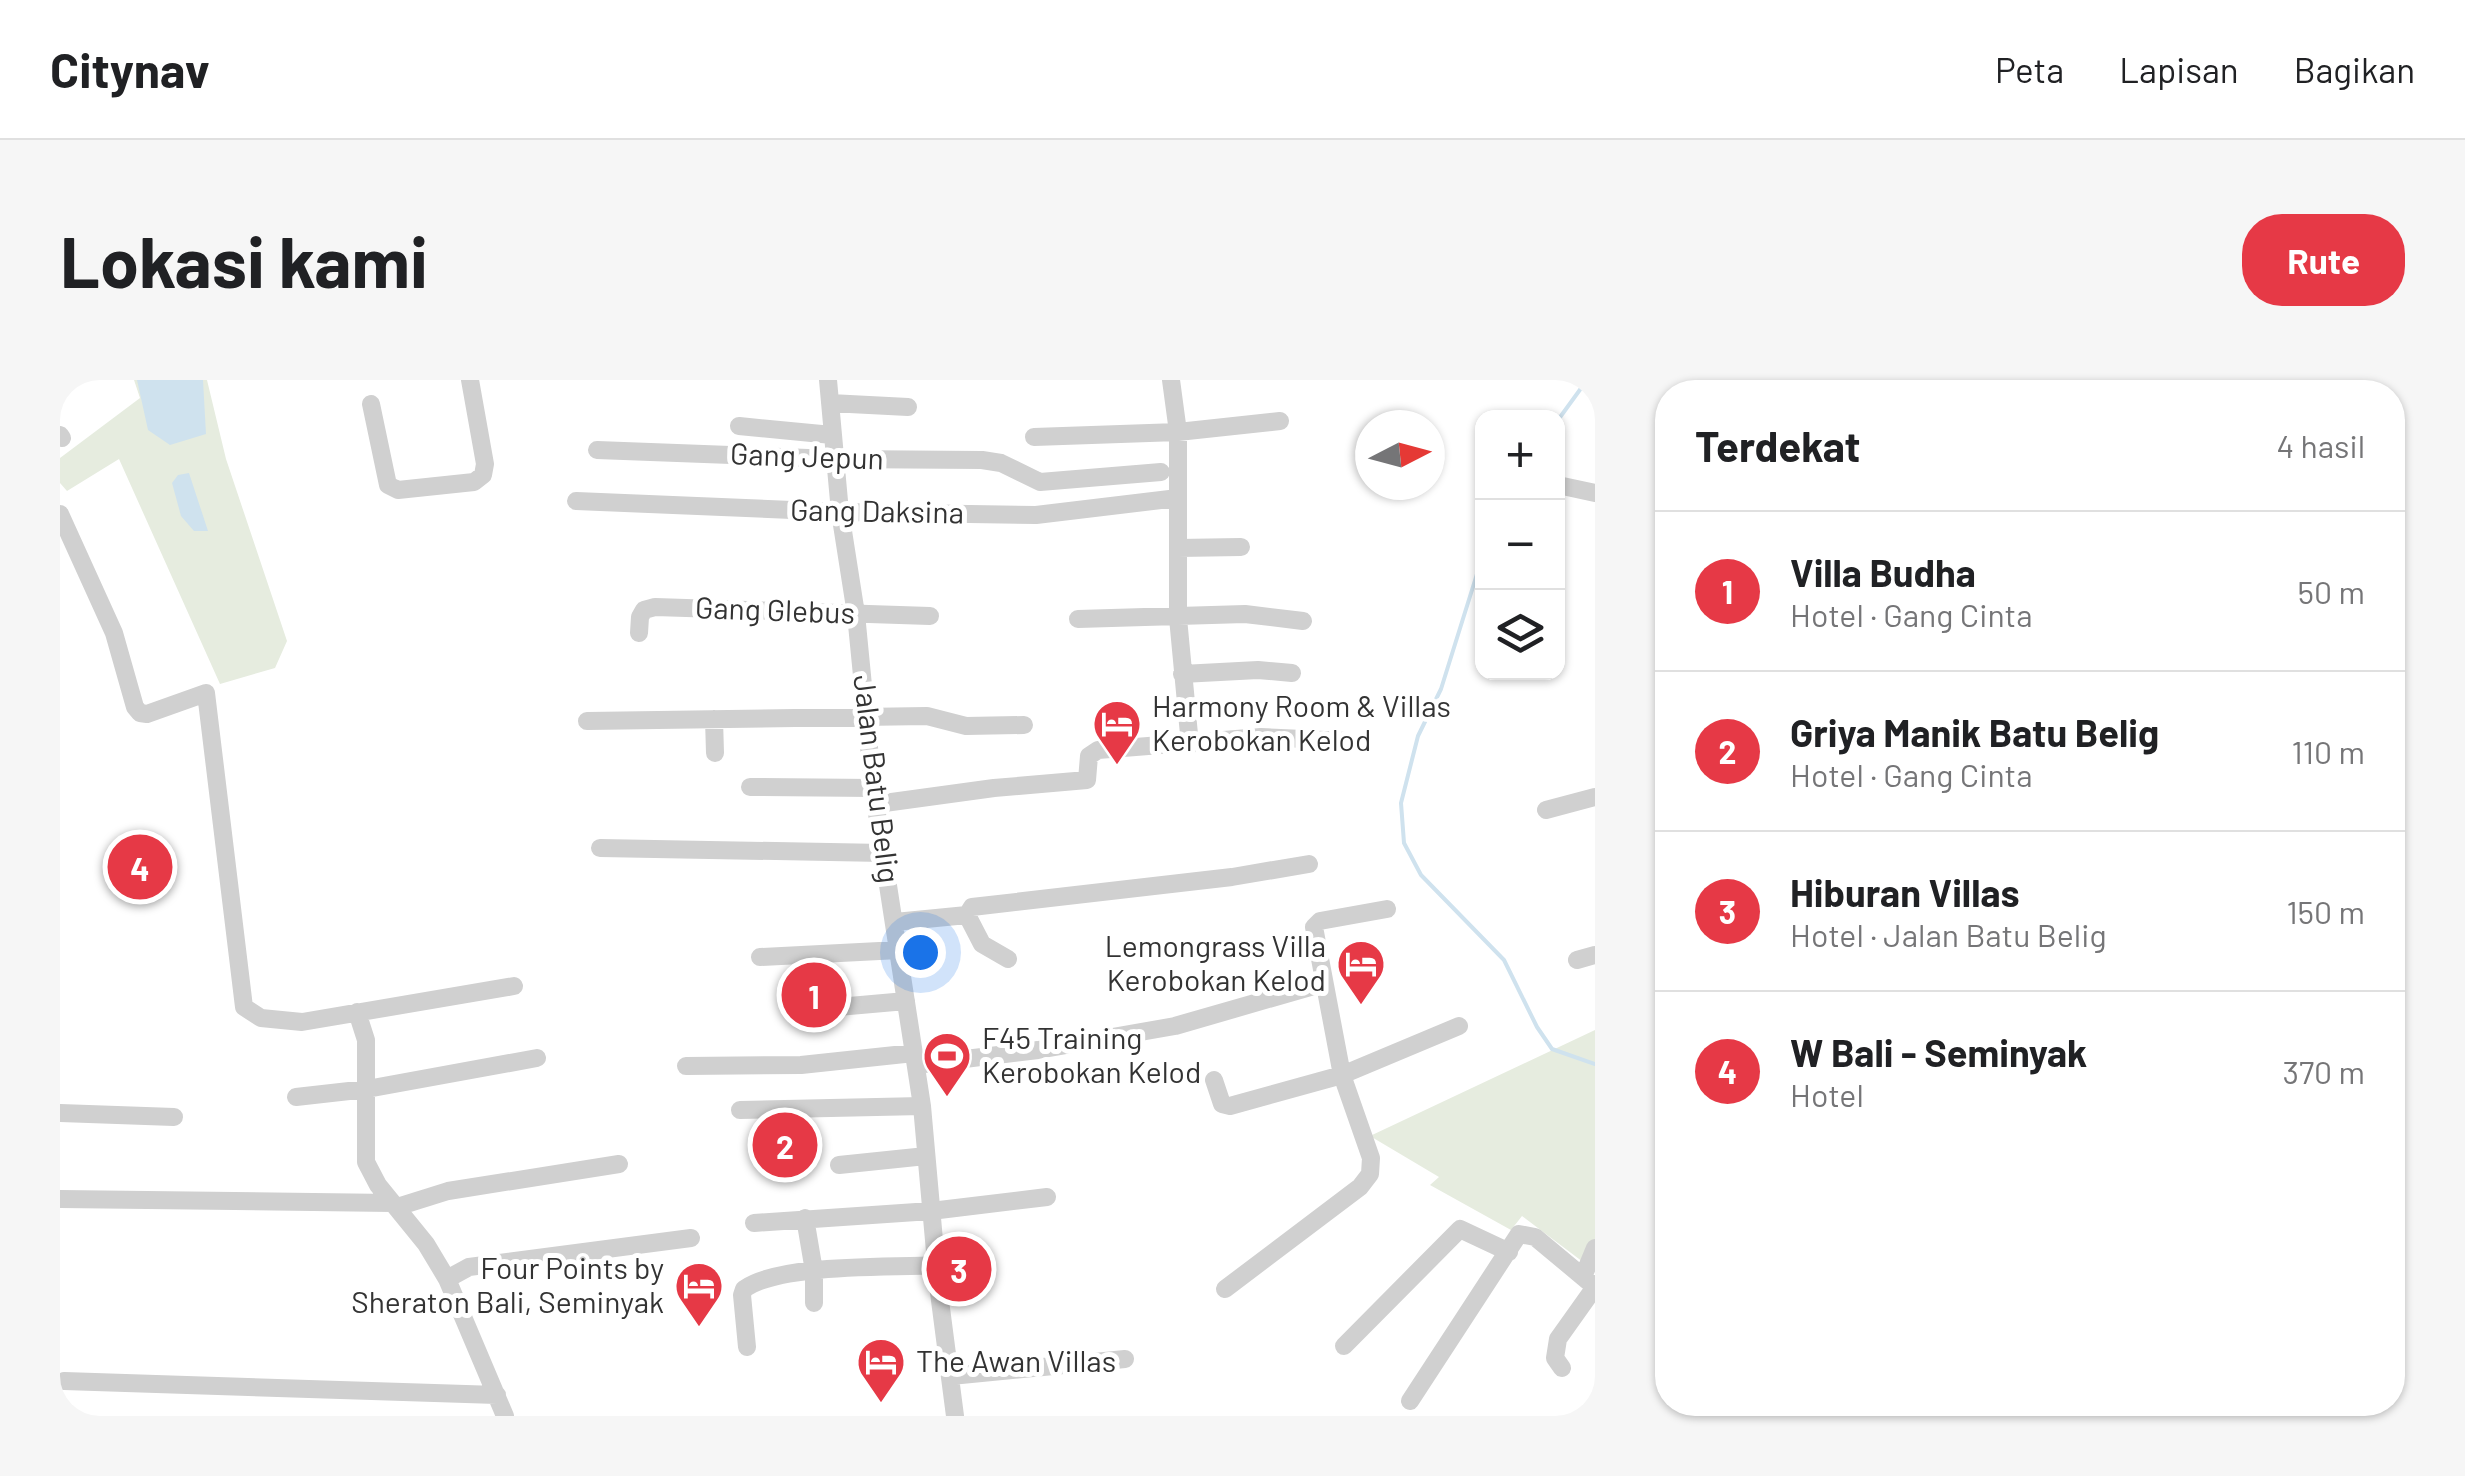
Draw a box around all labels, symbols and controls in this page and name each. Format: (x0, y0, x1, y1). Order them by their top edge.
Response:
text: Citynav (50, 40, 210, 98)
text: Peta (1995, 48, 2064, 90)
text: Lapisan (2119, 48, 2239, 90)
text: Bagikan (2294, 48, 2415, 90)
button: Rute (2242, 214, 2405, 306)
text: Lokasi kami (60, 218, 428, 302)
north arrow (1355, 410, 1445, 500)
map controls (1475, 410, 1565, 680)
button: + (1475, 410, 1565, 500)
text: Terdekat (1695, 420, 1860, 470)
text: 4 hasil (2276, 426, 2365, 464)
street label: Gang Jepun (730, 434, 885, 476)
street label: Gang Daksina (790, 490, 964, 530)
button: − (1475, 500, 1565, 590)
text: Villa Budha (1790, 549, 1976, 595)
text: 1 (1722, 572, 1733, 610)
text: 50 m (2298, 572, 2365, 610)
street label: Gang Glebus (695, 588, 856, 630)
button: layers (1475, 590, 1565, 680)
text: Hotel · Gang Cinta (1790, 595, 2033, 633)
street label: Jalan Batu Belig (847, 673, 909, 885)
place label: Harmony Room & Villas Kerobokan Kelod (1152, 687, 1451, 757)
hotel icon: Harmony Room & Villas Kerobokan Kelod (1091, 698, 1143, 766)
text: Griya Manik Batu Belig (1790, 709, 2159, 755)
text: 2 (1719, 732, 1736, 770)
text: 110 m (2292, 732, 2365, 770)
text: Hotel · Gang Cinta (1790, 755, 2033, 793)
pin: 4 (108, 830, 172, 904)
text: Hiburan Villas (1790, 869, 2020, 915)
text: 3 (1719, 892, 1736, 930)
text: 150 m (2286, 892, 2365, 930)
text: Hotel · Jalan Batu Belig (1790, 915, 2107, 953)
your location (895, 927, 946, 978)
place label: Lemongrass Villa Kerobokan Kelod (1105, 927, 1326, 997)
hotel icon: Lemongrass Villa Kerobokan Kelod (1335, 938, 1387, 1006)
pin: 1 (782, 958, 846, 1032)
place label: F45 Training Kerobokan Kelod (982, 1019, 1201, 1089)
text: W Bali - Seminyak (1790, 1029, 2087, 1075)
sports icon: F45 Training Kerobokan Kelod (921, 1030, 973, 1098)
text: 4 (1718, 1052, 1737, 1090)
text: 370 m (2282, 1052, 2365, 1090)
text: Hotel (1790, 1075, 1864, 1113)
pin: 2 (752, 1108, 818, 1182)
pin: 3 (926, 1232, 992, 1306)
place label: Four Points by Sheraton Bali, Seminyak (351, 1249, 664, 1319)
hotel icon: Four Points by Sheraton Bali, Seminyak (673, 1260, 725, 1328)
hotel icon: The Awan Villas (855, 1336, 907, 1404)
place label: The Awan Villas (916, 1342, 1116, 1378)

